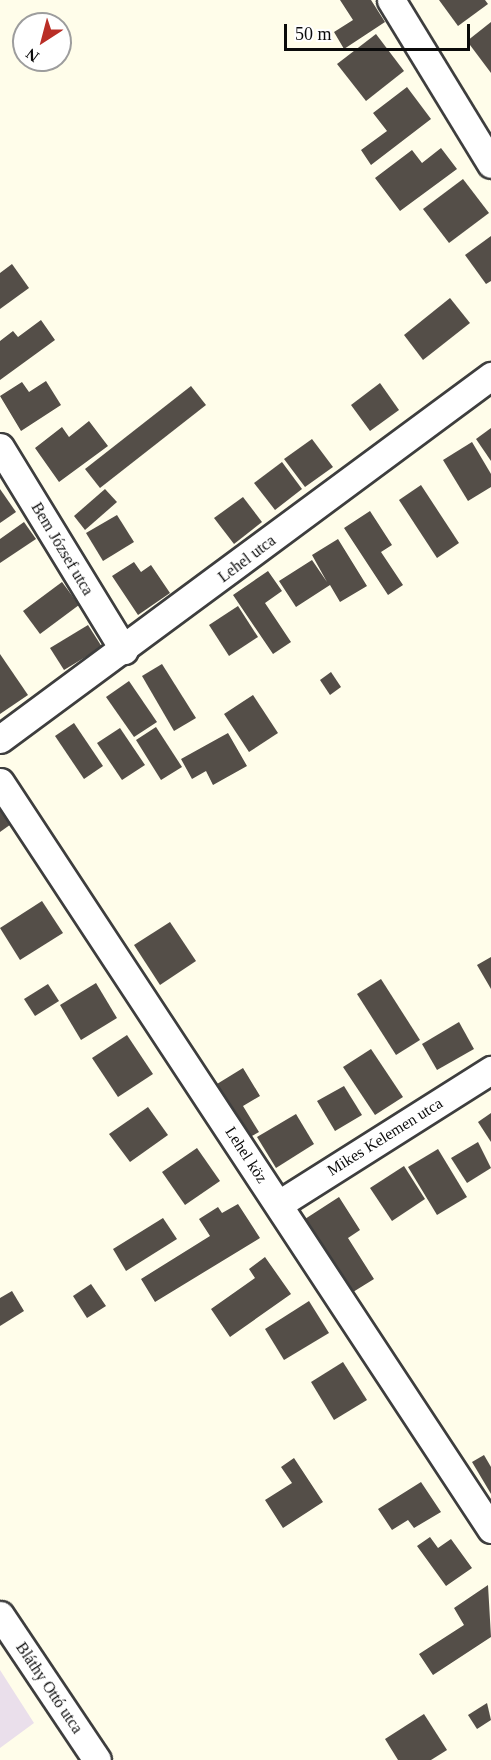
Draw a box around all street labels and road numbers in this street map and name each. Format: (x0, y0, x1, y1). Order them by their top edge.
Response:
street label: Bem József utca (27, 499, 97, 599)
street label: Lehel utca (214, 531, 280, 587)
street label: Mikes Kelemen utca (324, 1094, 446, 1180)
street label: Lehel köz (221, 1123, 271, 1187)
street label: Bláthy Ottó utca (11, 1639, 87, 1737)

